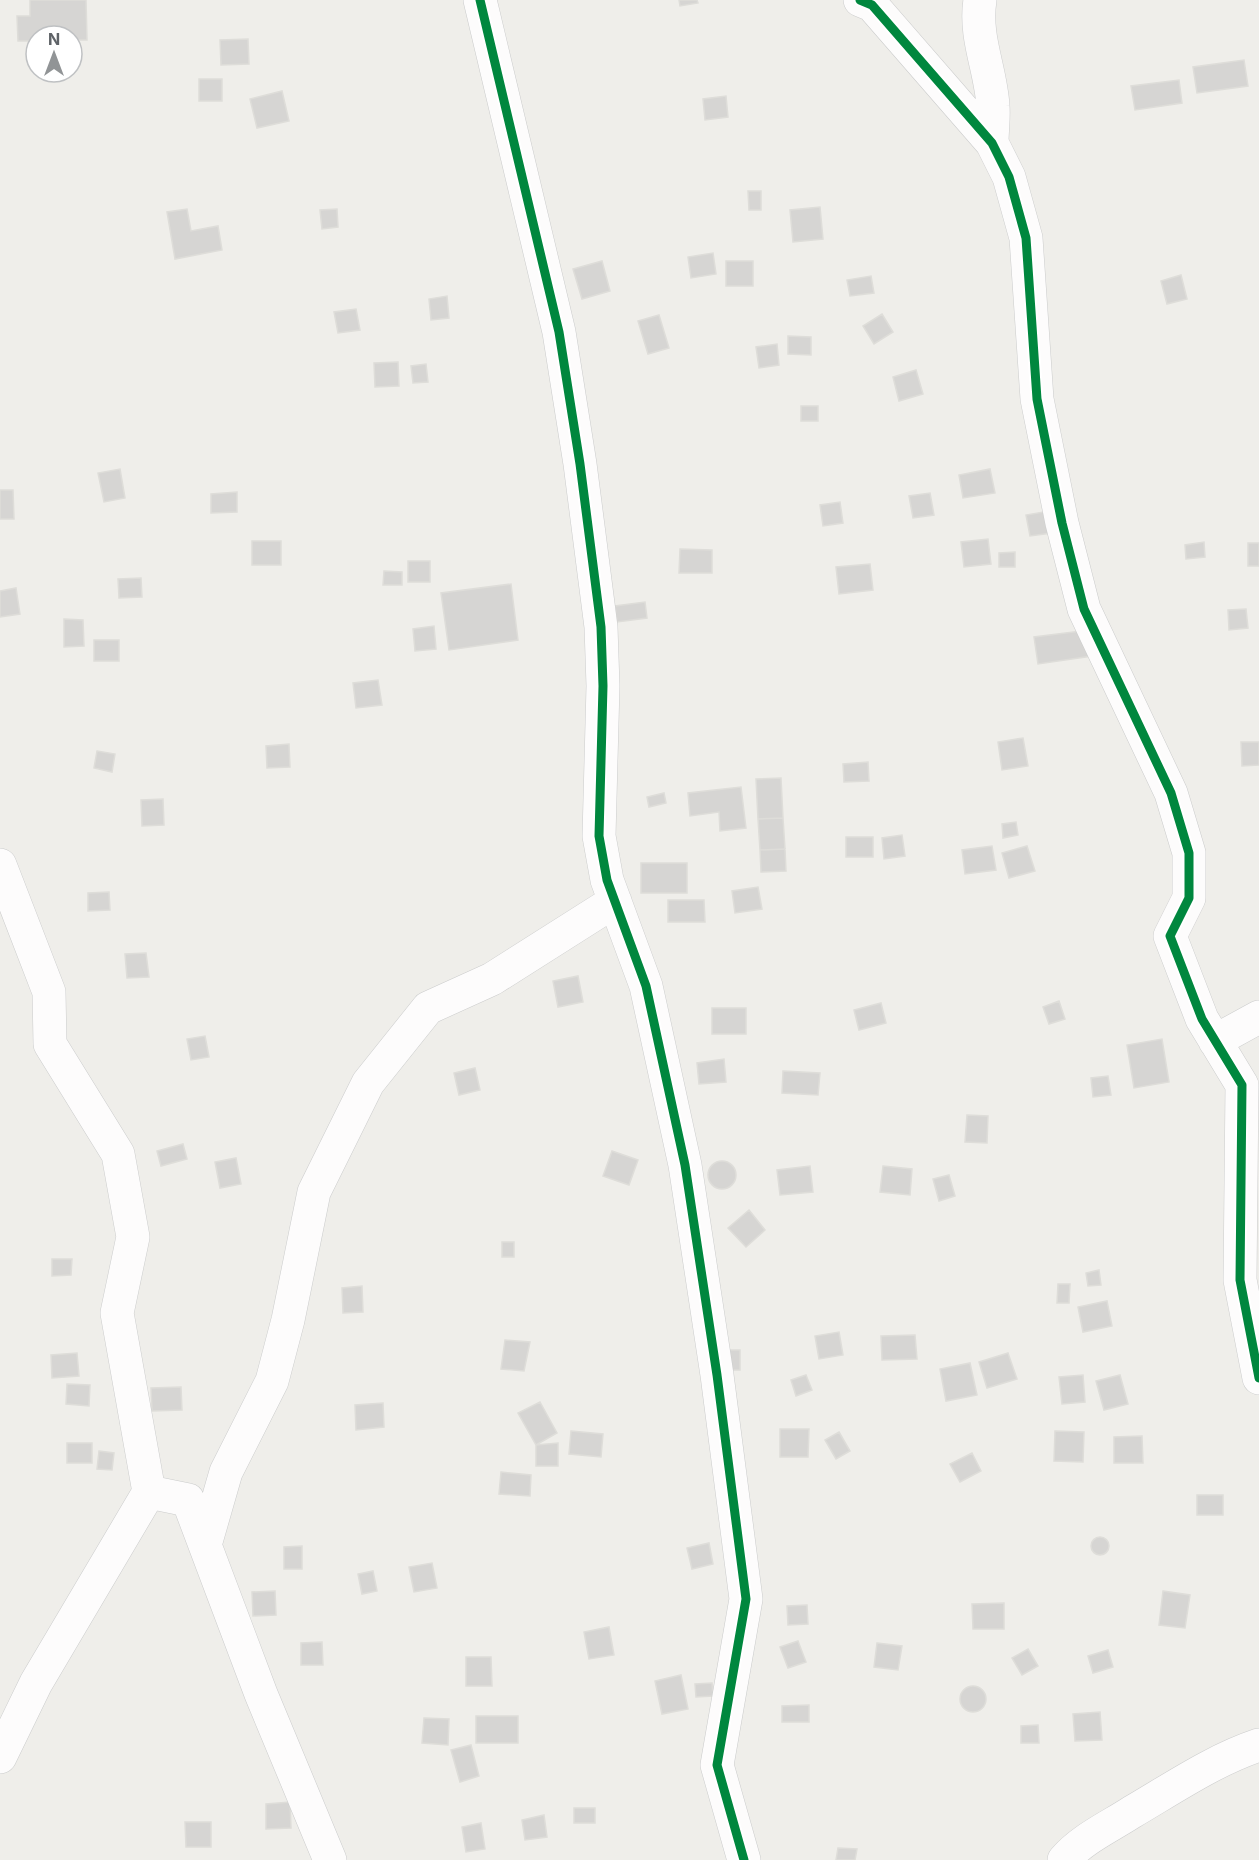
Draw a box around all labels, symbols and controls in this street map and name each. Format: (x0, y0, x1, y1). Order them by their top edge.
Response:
north arrow (24, 24, 84, 84)
text: N (48, 29, 60, 49)

